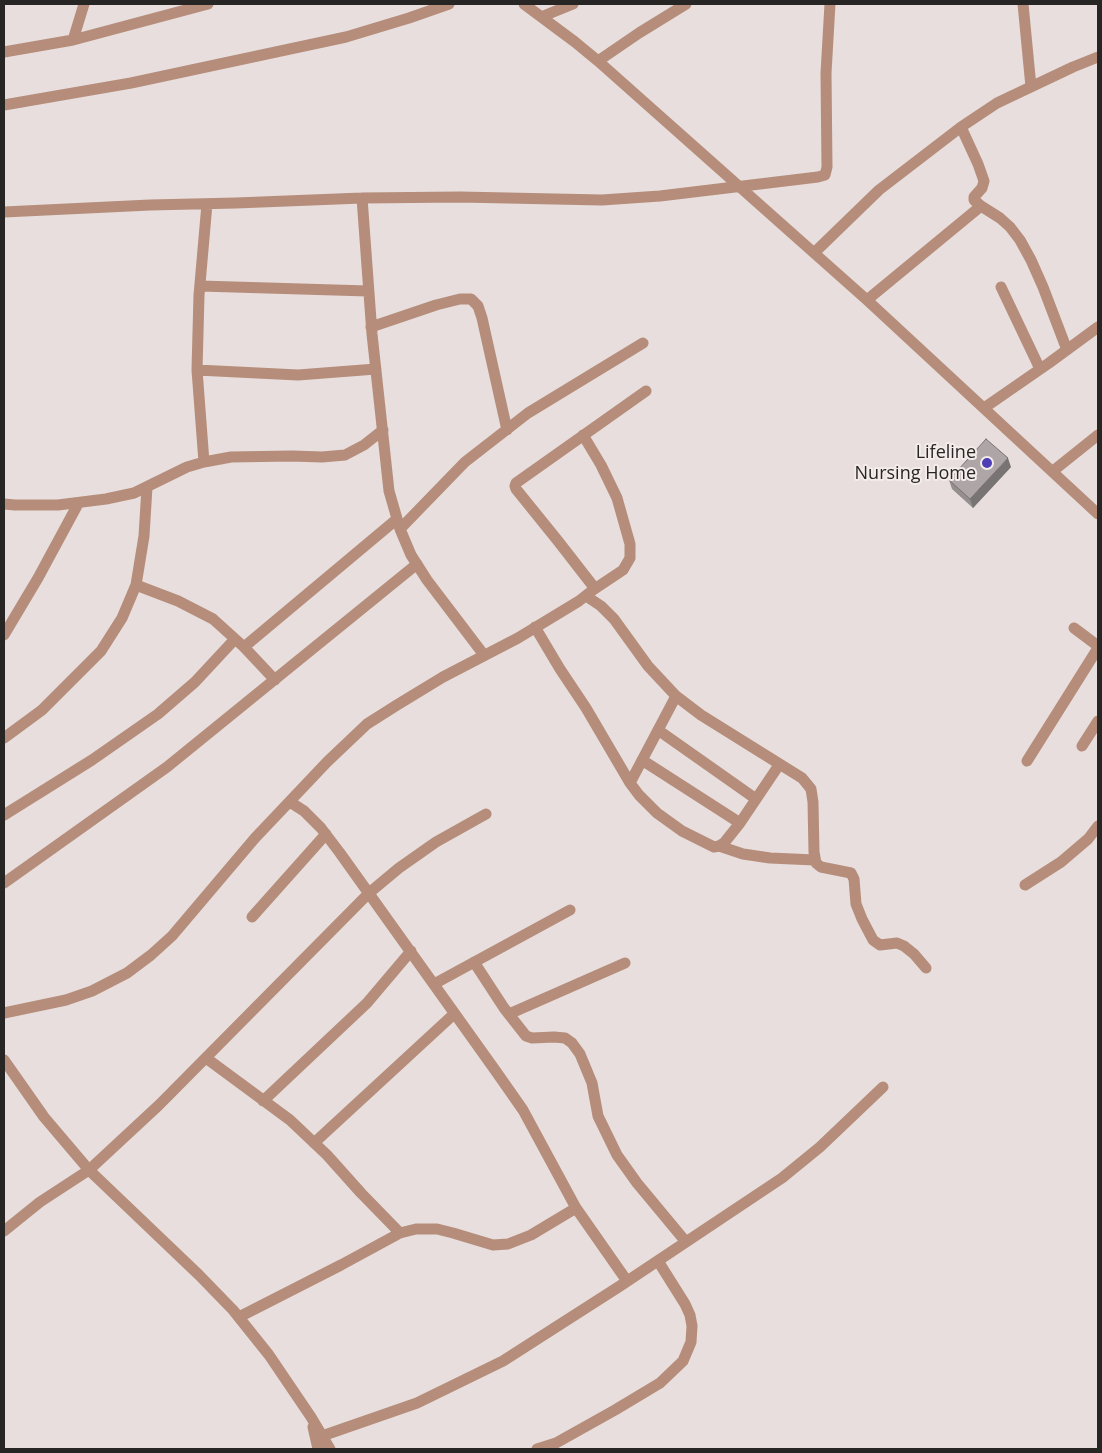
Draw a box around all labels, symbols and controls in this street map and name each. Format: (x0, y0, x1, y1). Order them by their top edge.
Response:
place label: Lifeline Nursing Home (855, 442, 976, 484)
marker: Lifeline Nursing Home (980, 456, 994, 470)

